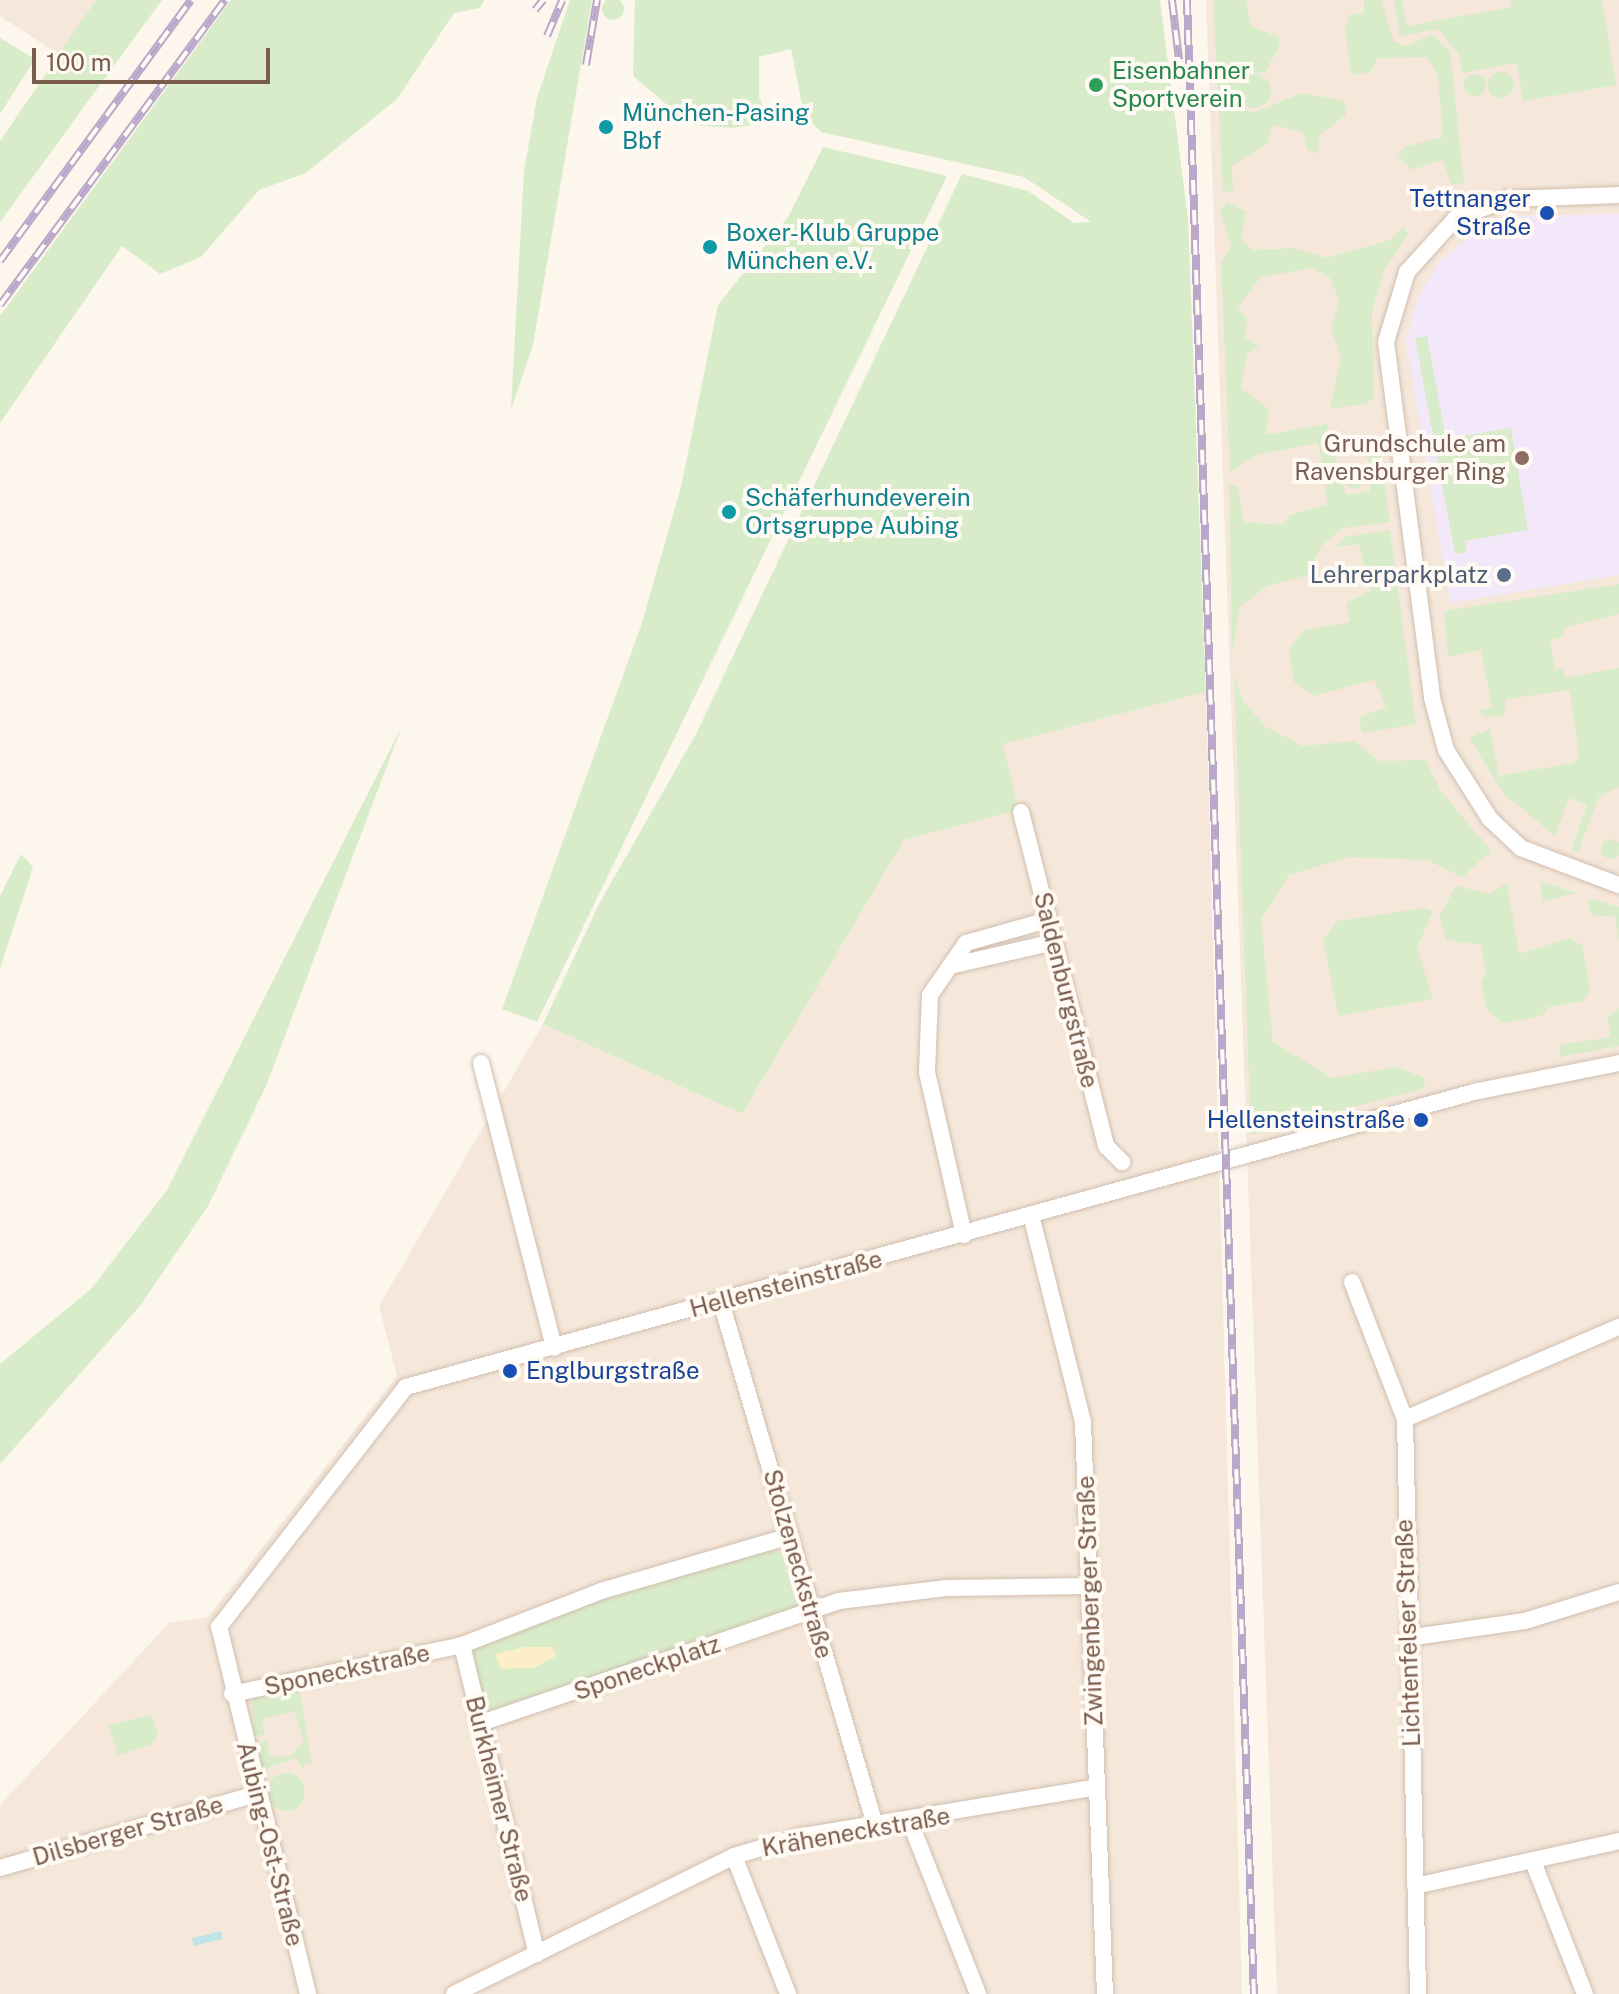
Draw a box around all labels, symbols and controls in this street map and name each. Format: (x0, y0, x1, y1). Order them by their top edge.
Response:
scale bar (36, 32, 274, 82)
text: 100 m (46, 48, 112, 76)
place label: Eisenbahner Sportverein (1112, 57, 1250, 113)
marker: Eisenbahner Sportverein (1087, 76, 1105, 94)
place label: München-Pasing Bbf (622, 99, 810, 155)
marker: München-Pasing Bbf (597, 118, 615, 136)
place label: Tettnanger Straße (1409, 185, 1531, 241)
marker: Tettnanger Straße (1538, 204, 1556, 222)
place label: Boxer-Klub Gruppe München e.V. (726, 219, 940, 275)
marker: Boxer-Klub Gruppe München e.V. (701, 238, 719, 256)
place label: Grundschule am Ravensburger Ring (1294, 430, 1506, 486)
marker: Grundschule am Ravensburger Ring (1513, 449, 1531, 467)
place label: Schäferhundeverein Ortsgruppe Aubing (745, 484, 971, 540)
marker: Schäferhundeverein Ortsgruppe Aubing (720, 503, 738, 521)
place label: Lehrerparkplatz (1310, 561, 1488, 589)
marker: Lehrerparkplatz (1495, 566, 1513, 584)
street label: Saldenburgstraße (1028, 889, 1104, 1091)
place label: Hellensteinstraße (1207, 1106, 1405, 1134)
marker: Hellensteinstraße (1412, 1111, 1430, 1129)
street label: Hellensteinstraße (687, 1244, 885, 1324)
place label: Englburgstraße (526, 1357, 700, 1385)
marker: Englburgstraße (501, 1362, 519, 1380)
street label: Stolzeneckstraße (757, 1466, 839, 1662)
street label: Zwingenberger Straße (1071, 1475, 1109, 1727)
street label: Lichtenfelser Straße (1390, 1519, 1426, 1747)
street label: Sponeckplatz (570, 1630, 724, 1706)
street label: Sponeckstraße (262, 1638, 432, 1702)
street label: Burkheimer Straße (459, 1693, 539, 1905)
street label: Aubing-Ost-Straße (231, 1739, 309, 1949)
street label: Dilsberger Straße (29, 1790, 227, 1872)
street label: Kräheneckstraße (760, 1801, 952, 1863)

